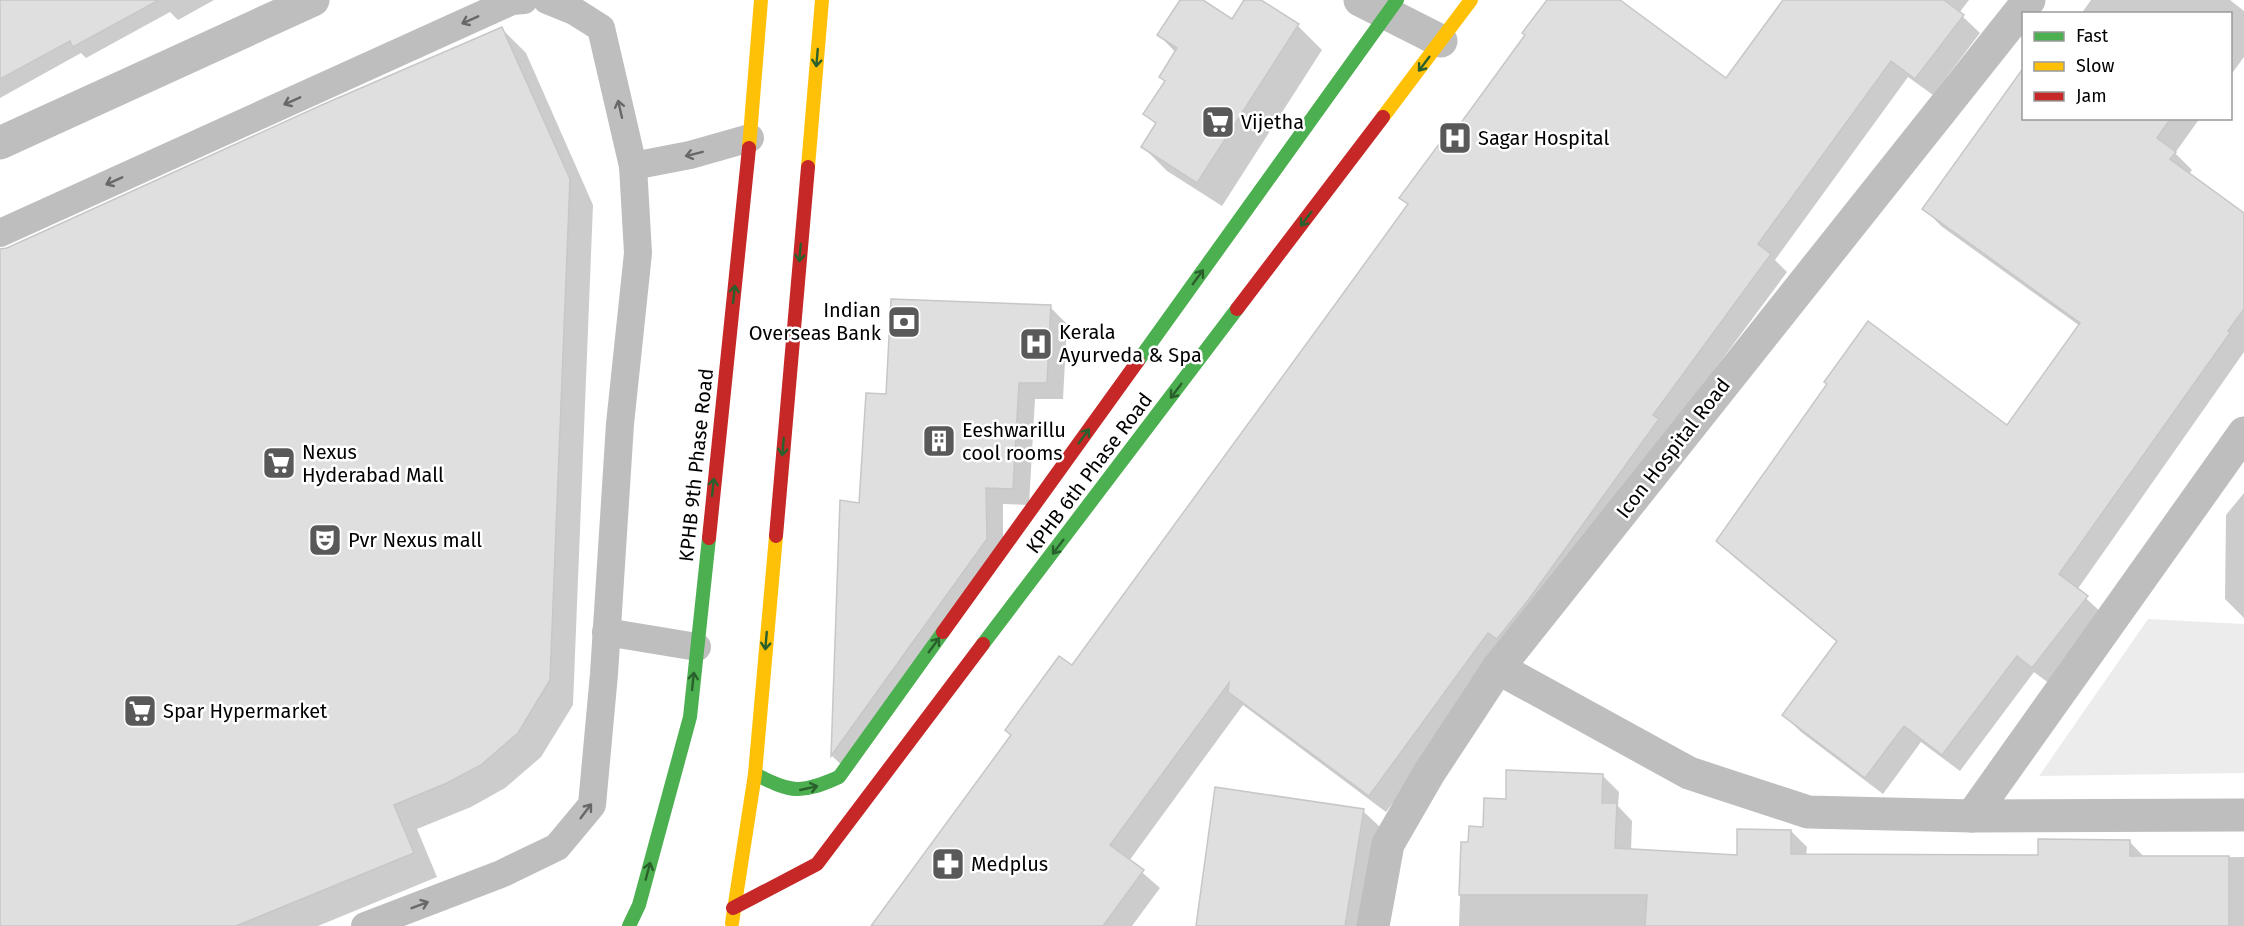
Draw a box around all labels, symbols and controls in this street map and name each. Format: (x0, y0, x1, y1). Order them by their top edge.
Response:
legend (2022, 12, 2232, 120)
one-way arrow (461, 15, 479, 27)
text: Fast (2076, 25, 2109, 47)
one-way arrow (811, 48, 822, 68)
one-way arrow (1417, 55, 1430, 71)
text: Slow (2076, 55, 2115, 77)
text: Jam (2076, 85, 2107, 107)
one-way arrow (283, 96, 301, 107)
one-way arrow (613, 99, 625, 118)
supermarket icon: Vijetha (1200, 104, 1236, 140)
place label: Vijetha (1241, 110, 1304, 134)
hospital icon: Sagar Hospital (1437, 120, 1473, 156)
place label: Sagar Hospital (1478, 126, 1609, 150)
one-way arrow (685, 148, 704, 160)
one-way arrow (106, 176, 124, 188)
one-way arrow (1300, 211, 1313, 227)
one-way arrow (794, 242, 805, 262)
one-way arrow (1192, 270, 1204, 286)
one-way arrow (729, 284, 740, 304)
place label: Indian Overseas Bank (749, 298, 882, 345)
bank icon: Indian Overseas Bank (886, 304, 922, 340)
place label: Kerala Ayurveda & Spa (1059, 320, 1202, 367)
hospital icon: Kerala Ayurveda & Spa (1018, 326, 1054, 362)
street label: KPHB 9th Phase Road (674, 367, 718, 563)
street label: Icon Hospital Road (1611, 373, 1735, 523)
one-way arrow (1169, 383, 1182, 399)
street label: KPHB 6th Phase Road (1021, 388, 1157, 558)
place label: Eeshwarillu cool rooms (962, 418, 1066, 465)
building icon: Eeshwarillu cool rooms (921, 423, 957, 459)
one-way arrow (1078, 428, 1090, 444)
one-way arrow (777, 436, 788, 456)
place label: Nexus Hyderabad Mall (302, 440, 444, 487)
supermarket icon: Nexus Hyderabad Mall (261, 445, 297, 481)
one-way arrow (708, 478, 719, 498)
theatre icon: Pvr Nexus mall (307, 522, 343, 558)
place label: Pvr Nexus mall (348, 528, 482, 552)
one-way arrow (1052, 538, 1064, 554)
one-way arrow (760, 631, 771, 651)
one-way arrow (928, 638, 940, 654)
one-way arrow (688, 672, 699, 692)
supermarket icon: Spar Hypermarket (122, 693, 158, 729)
place label: Spar Hypermarket (163, 699, 328, 723)
one-way arrow (799, 782, 818, 794)
one-way arrow (580, 804, 592, 820)
pharmacy icon: Medplus (930, 846, 966, 882)
place label: Medplus (971, 852, 1048, 876)
one-way arrow (643, 861, 654, 880)
one-way arrow (410, 899, 429, 910)

